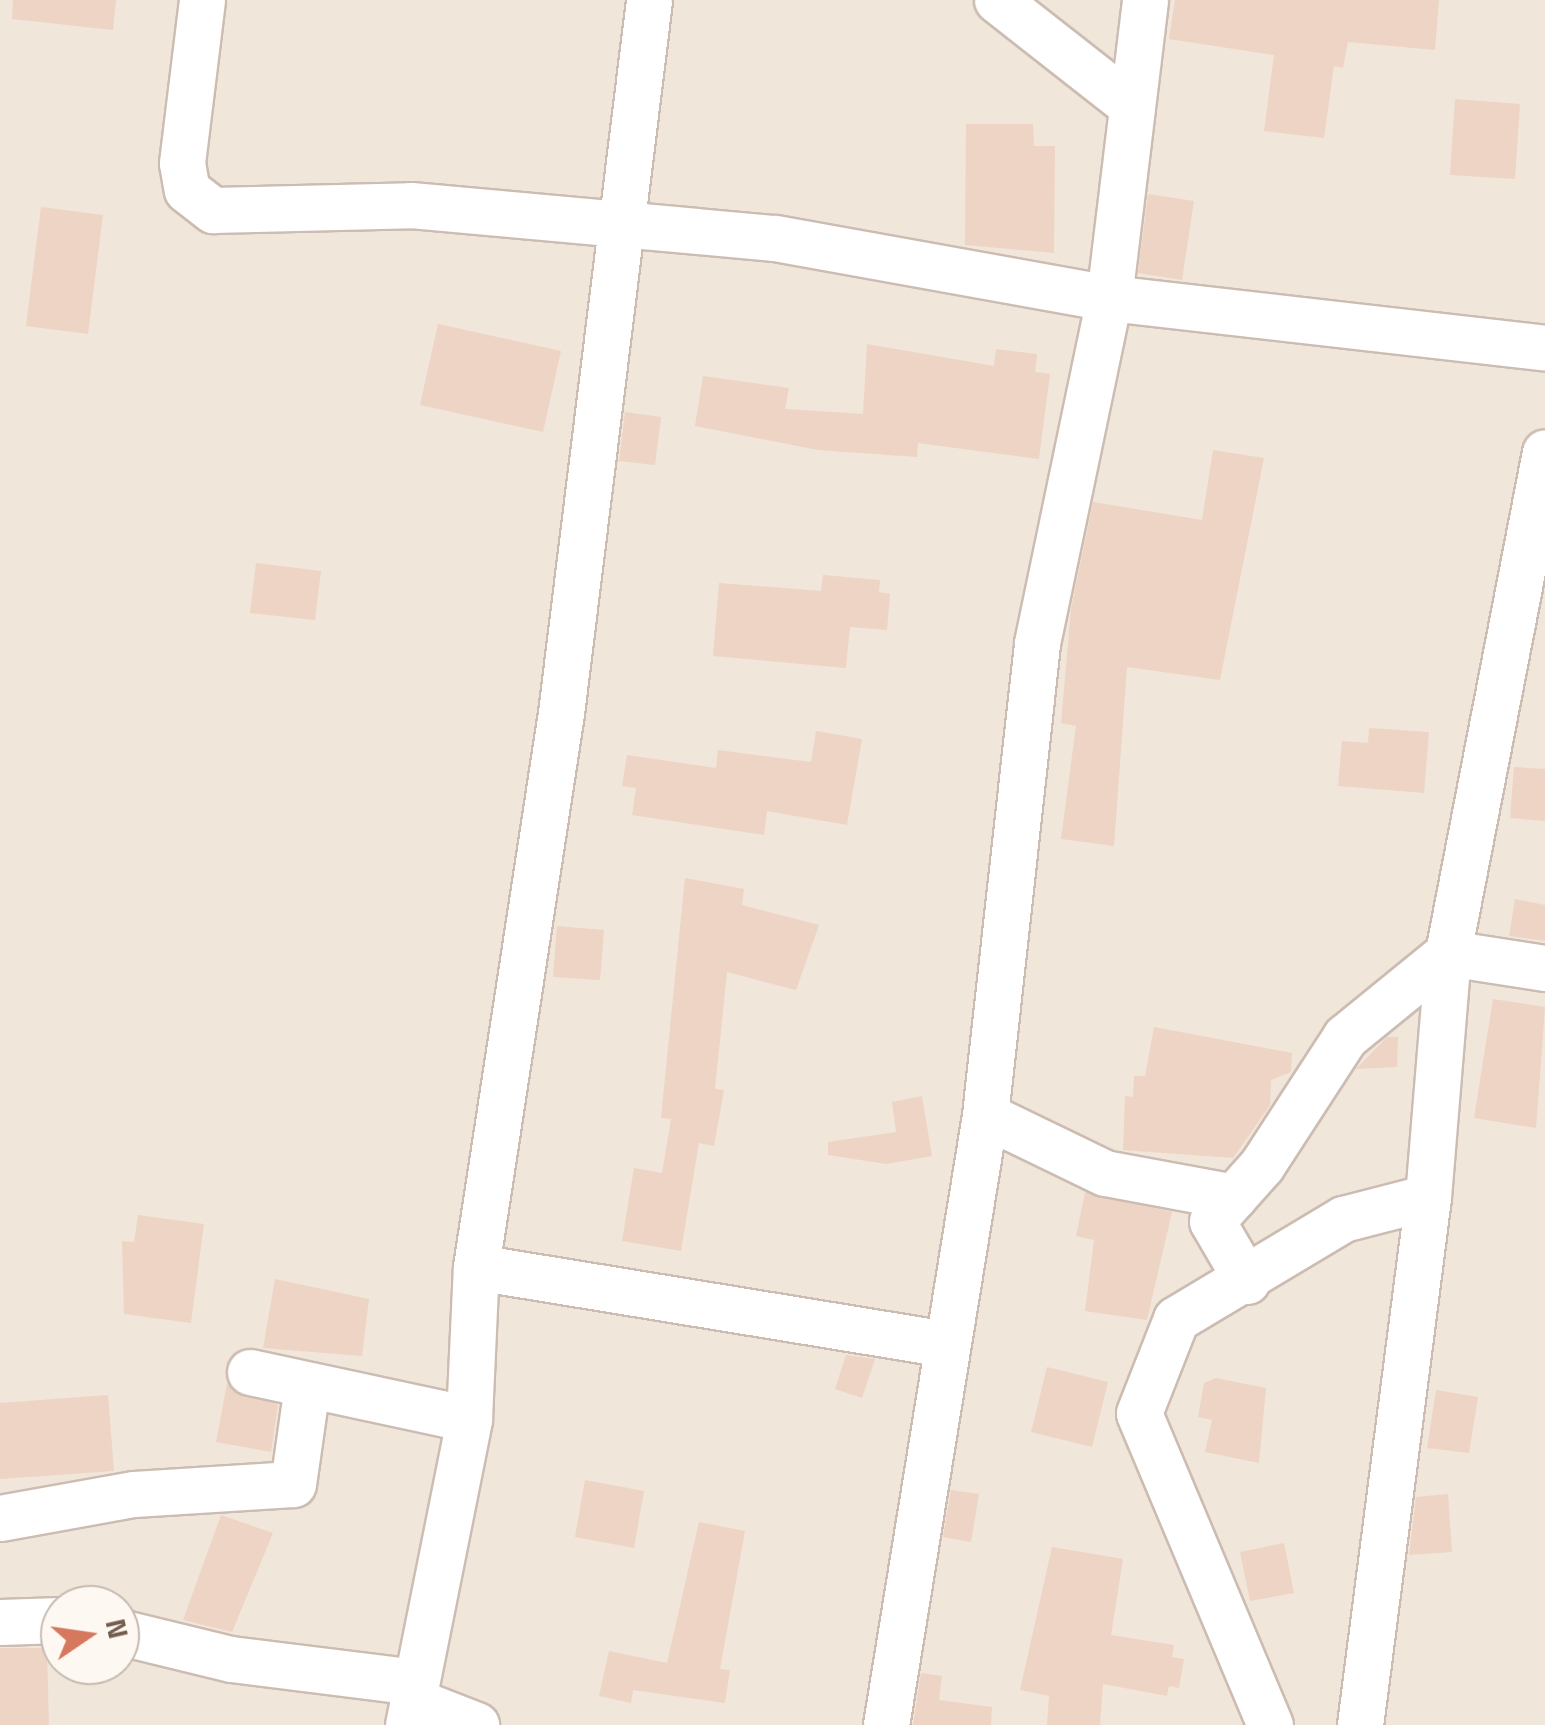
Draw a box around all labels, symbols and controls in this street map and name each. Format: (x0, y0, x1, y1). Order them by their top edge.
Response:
north arrow (40, 1585, 140, 1685)
text: N (95, 1614, 141, 1643)

